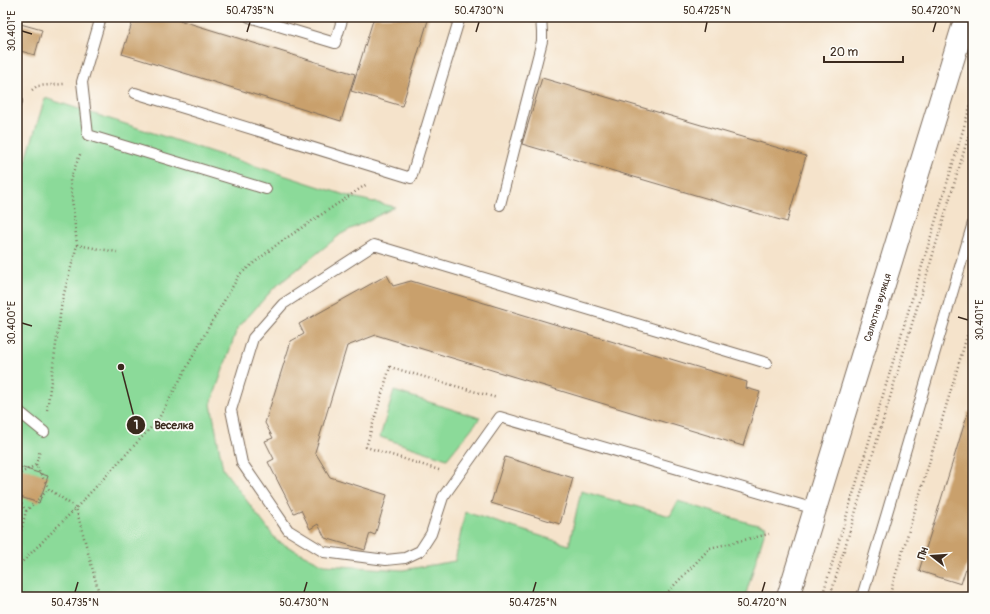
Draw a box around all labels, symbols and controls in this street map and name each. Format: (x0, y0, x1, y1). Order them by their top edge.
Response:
text: 50.4735°N (226, 5, 274, 17)
text: 50.4730°N (454, 5, 504, 17)
text: 50.4725°N (683, 5, 731, 17)
text: 50.4720°N (911, 5, 961, 17)
text: 30.401°E (6, 11, 18, 51)
scale bar (824, 38, 903, 64)
text: 20 m (830, 45, 859, 60)
street label: Салютна вулиця (862, 272, 894, 343)
text: 30.401°E (974, 300, 986, 340)
text: 30.400°E (6, 301, 18, 345)
callout: Веселка (126, 413, 201, 436)
text: 1 (134, 418, 138, 433)
text: Веселка (154, 419, 194, 432)
north arrow (912, 536, 952, 576)
text: Пн (915, 545, 931, 561)
text: 50.4735°N (51, 597, 99, 609)
text: 50.4730°N (279, 597, 329, 609)
text: 50.4725°N (509, 597, 557, 609)
text: 50.4720°N (737, 597, 787, 609)

